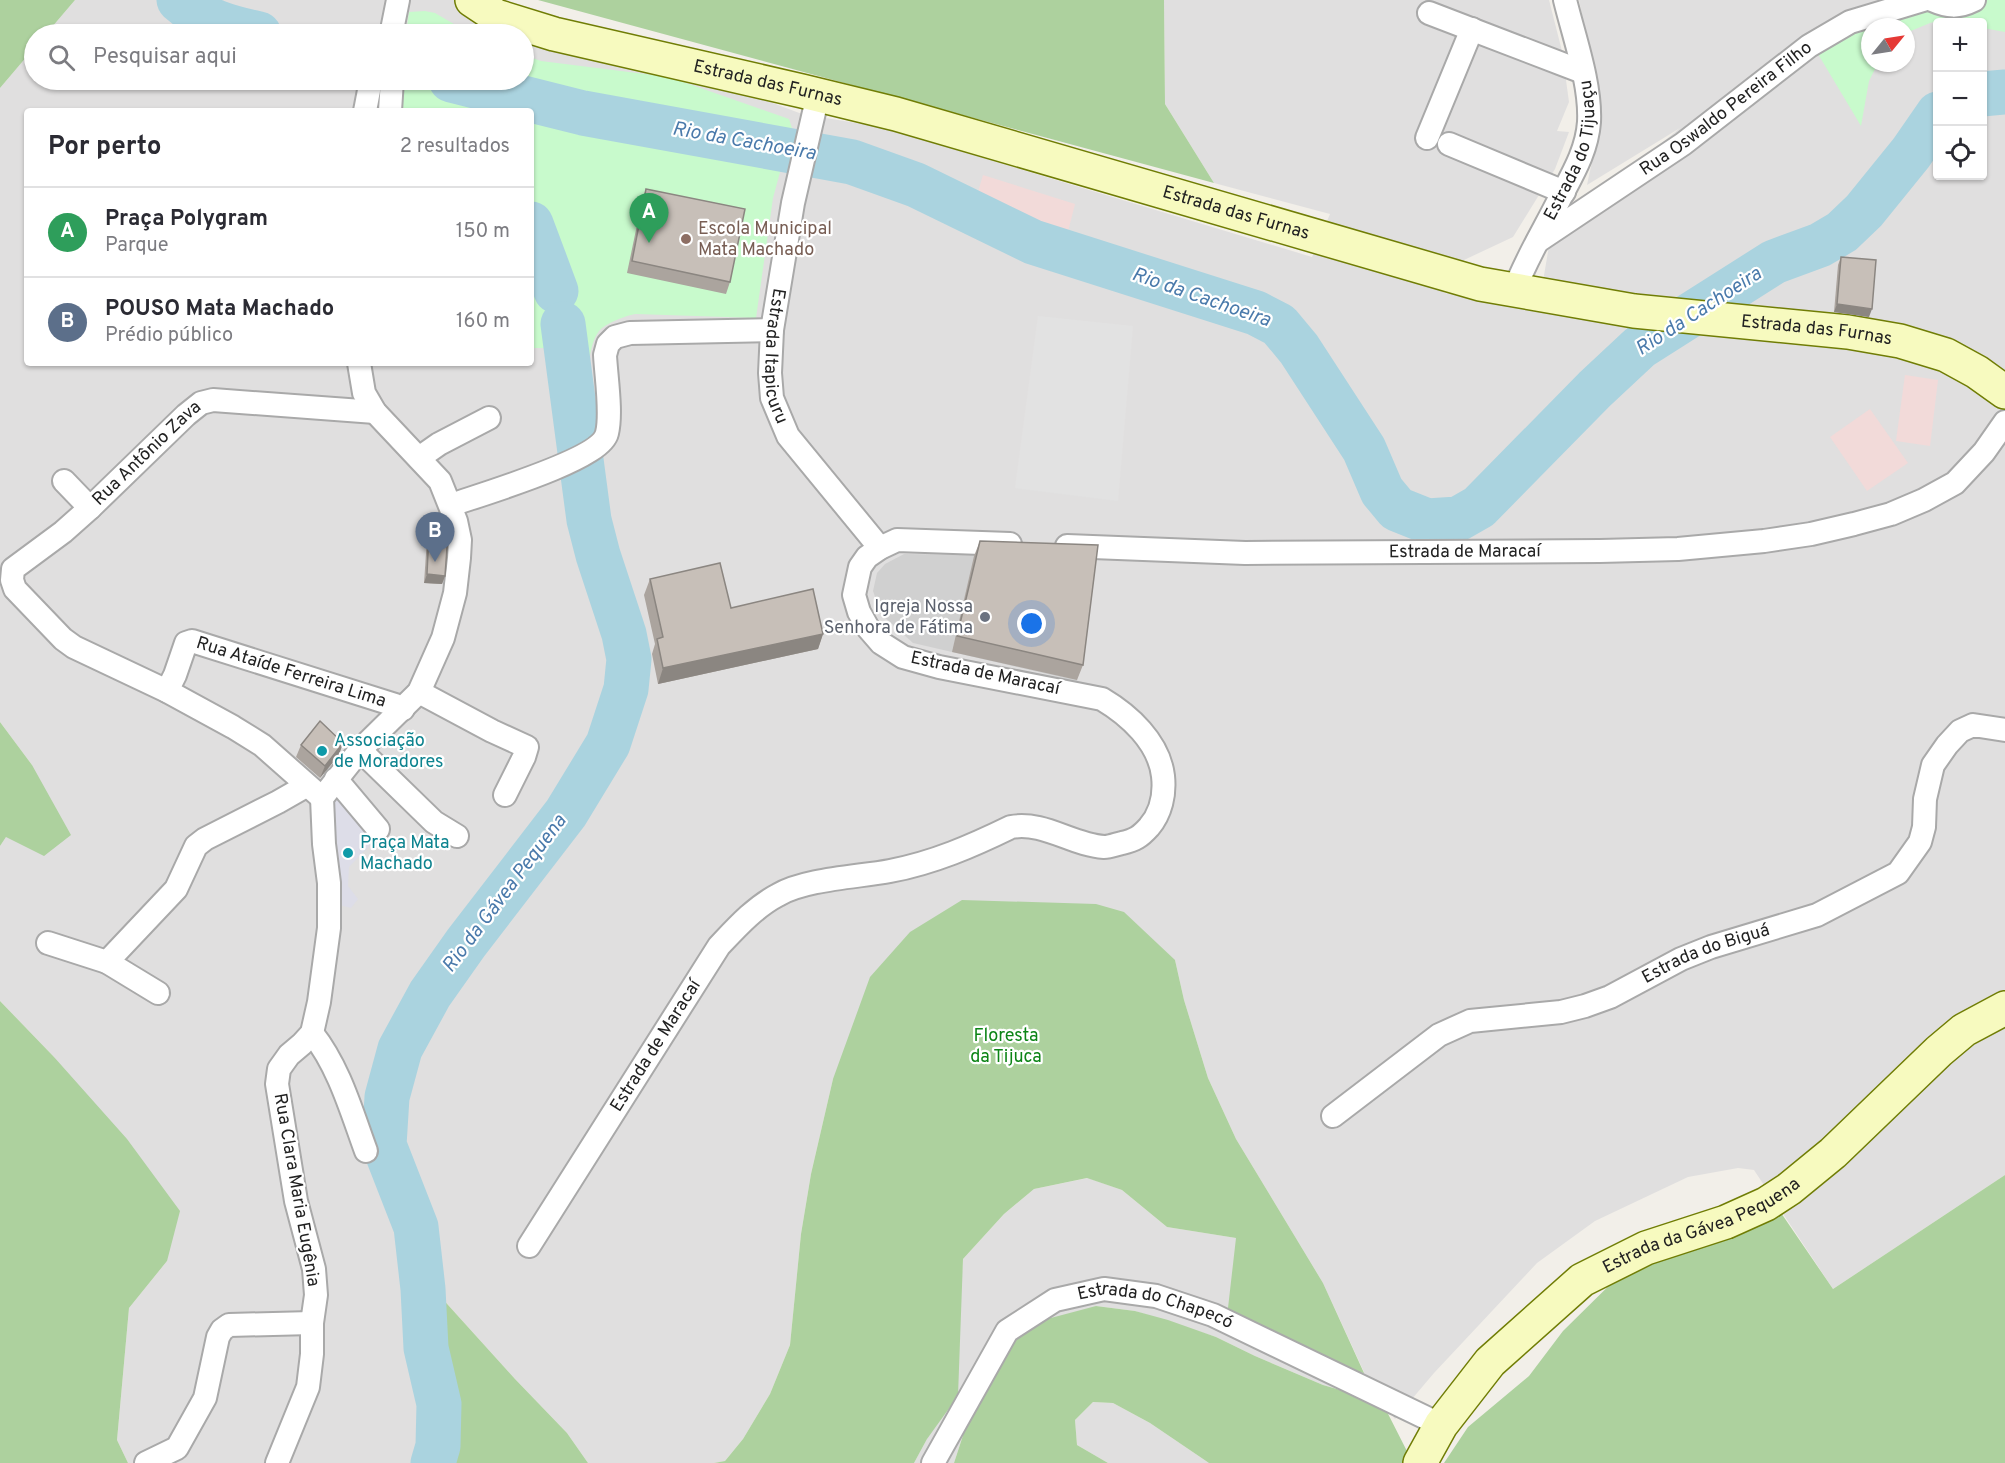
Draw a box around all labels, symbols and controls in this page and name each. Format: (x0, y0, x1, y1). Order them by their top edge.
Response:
north arrow (1861, 18, 1915, 72)
map controls (1933, 18, 1987, 180)
button: + (1933, 18, 1987, 72)
search box (24, 24, 534, 90)
street label: Rua Oswaldo Pereira Filho (1635, 36, 1817, 181)
icon: search (45, 41, 78, 74)
text: Pesquisar aqui (93, 44, 237, 71)
street label: Estrada das Furnas (691, 55, 845, 112)
button: − (1933, 72, 1987, 126)
street label: Estrada do Tijuaçu (1539, 78, 1601, 224)
water label: Rio da Cachoeira (670, 117, 818, 168)
button: locate (1933, 126, 1987, 180)
text: Por perto (48, 131, 162, 164)
text: 2 resultados (400, 134, 510, 160)
street label: Estrada das Furnas (1160, 181, 1312, 245)
pin: A (630, 194, 668, 243)
text: Praça Polygram (105, 206, 268, 233)
place label: Escola Municipal Mata Machado (698, 218, 832, 262)
text: A (60, 219, 75, 245)
text: 150 m (456, 219, 510, 245)
marker: Escola Municipal Mata Machado (679, 232, 693, 246)
text: Parque (105, 233, 168, 259)
water label: Rio da Cachoeira (1631, 261, 1768, 362)
water label: Rio da Cachoeira (1128, 262, 1275, 334)
street label: Estrada Itapicuru (758, 286, 793, 427)
text: POUSO Mata Machado (105, 296, 334, 323)
text: B (61, 309, 74, 335)
text: 160 m (456, 309, 510, 335)
street label: Estrada das Furnas (1740, 310, 1894, 351)
text: Prédio público (105, 323, 233, 349)
street label: Rua Antônio Zava (88, 396, 206, 511)
pin: B (416, 512, 454, 562)
street label: Estrada de Maracaí (1389, 540, 1542, 564)
place label: Igreja Nossa Senhora de Fátima (824, 596, 973, 640)
your location (1017, 609, 1046, 638)
marker: Igreja Nossa Senhora de Fátima (978, 610, 992, 624)
street label: Rua Ataíde Ferreira Lima (193, 632, 389, 713)
street label: Estrada de Maracaí (908, 647, 1063, 701)
place label: Associação de Moradores (334, 730, 443, 774)
marker: Associação de Moradores (315, 744, 329, 758)
water label: Rio da Gávea Pequena (437, 809, 573, 978)
place label: Praça Mata Machado (360, 832, 449, 876)
marker: Praça Mata Machado (341, 846, 355, 860)
street label: Estrada do Biguá (1638, 918, 1773, 989)
street label: Estrada de Maracaí (605, 974, 707, 1116)
park label: Floresta da Tijuca (970, 1025, 1042, 1069)
street label: Rua Clara Maria Eugênia (268, 1092, 324, 1288)
street label: Estrada da Gávea Pequena (1599, 1173, 1805, 1279)
street label: Estrada do Chapecó (1075, 1277, 1237, 1335)

